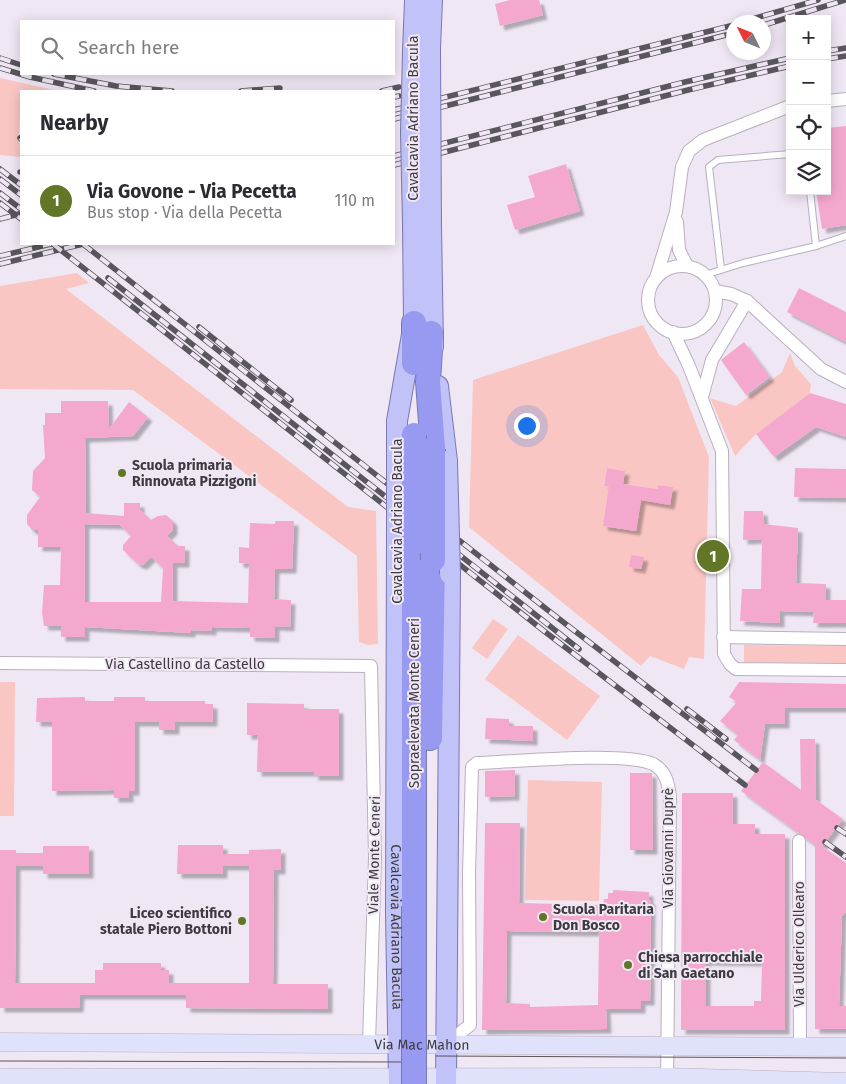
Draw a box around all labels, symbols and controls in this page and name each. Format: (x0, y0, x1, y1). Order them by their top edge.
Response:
north arrow (726, 15, 771, 60)
map controls (786, 15, 831, 195)
button: + (786, 15, 831, 60)
search box (20, 20, 395, 75)
icon: search (38, 34, 66, 62)
street label: Cavalcavia Adriano Bacula (405, 35, 422, 201)
text: Search here (78, 36, 179, 59)
button: − (786, 60, 831, 105)
button: locate (786, 105, 831, 150)
text: Nearby (40, 110, 108, 136)
button: layers (786, 150, 831, 195)
text: Via Govone - Via Pecetta (87, 180, 297, 203)
text: 1 (52, 191, 60, 210)
text: 110 m (334, 191, 375, 210)
text: Bus stop · Via della Pecetta (87, 203, 283, 222)
your location (514, 413, 540, 439)
street label: Cavalcavia Adriano Bacula (389, 438, 406, 604)
place label: Scuola primaria Rinnovata Pizzigoni (132, 457, 256, 490)
marker: Scuola primaria Rinnovata Pizzigoni (116, 467, 128, 479)
pin: 1 (697, 537, 729, 575)
street label: Sopraelevata Monte Ceneri (406, 618, 423, 788)
street label: Via Castellino da Castello (105, 656, 265, 673)
street label: Via Giovanni Duprè (660, 788, 677, 908)
street label: Viale Monte Ceneri (365, 796, 384, 914)
street label: Cavalcavia Adriano Bacula (387, 844, 406, 1010)
street label: Via Ulderico Ollearo (791, 881, 808, 1007)
place label: Scuola Paritaria Don Bosco (553, 901, 654, 934)
place label: Liceo scientifico statale Piero Bottoni (100, 905, 232, 938)
marker: Scuola Paritaria Don Bosco (537, 911, 549, 923)
marker: Liceo scientifico statale Piero Bottoni (236, 915, 248, 927)
place label: Chiesa parrocchiale di San Gaetano (638, 949, 763, 982)
marker: Chiesa parrocchiale di San Gaetano (622, 959, 634, 971)
street label: Via Mac Mahon (374, 1036, 470, 1054)

